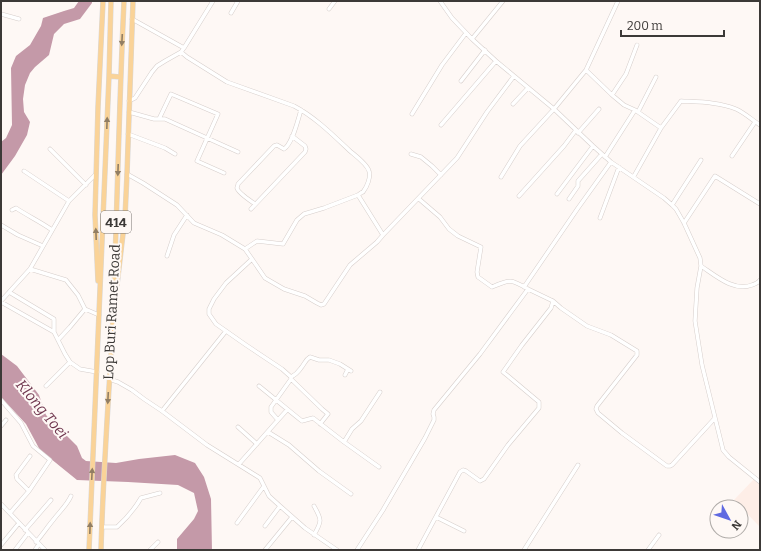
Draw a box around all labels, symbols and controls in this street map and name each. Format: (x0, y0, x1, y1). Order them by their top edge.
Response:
scale bar (621, 12, 724, 38)
text: 200 m (627, 19, 663, 33)
one-way arrow (119, 34, 125, 47)
one-way arrow (104, 116, 110, 129)
one-way arrow (115, 164, 121, 177)
road number: 414 (101, 211, 131, 233)
one-way arrow (93, 227, 99, 240)
street label: Lop Buri Ramet Road (100, 244, 124, 380)
water label: Klong Toei (12, 376, 72, 442)
one-way arrow (105, 392, 112, 404)
one-way arrow (89, 468, 96, 480)
north arrow (709, 499, 749, 539)
text: N (728, 518, 744, 533)
one-way arrow (87, 521, 93, 534)

